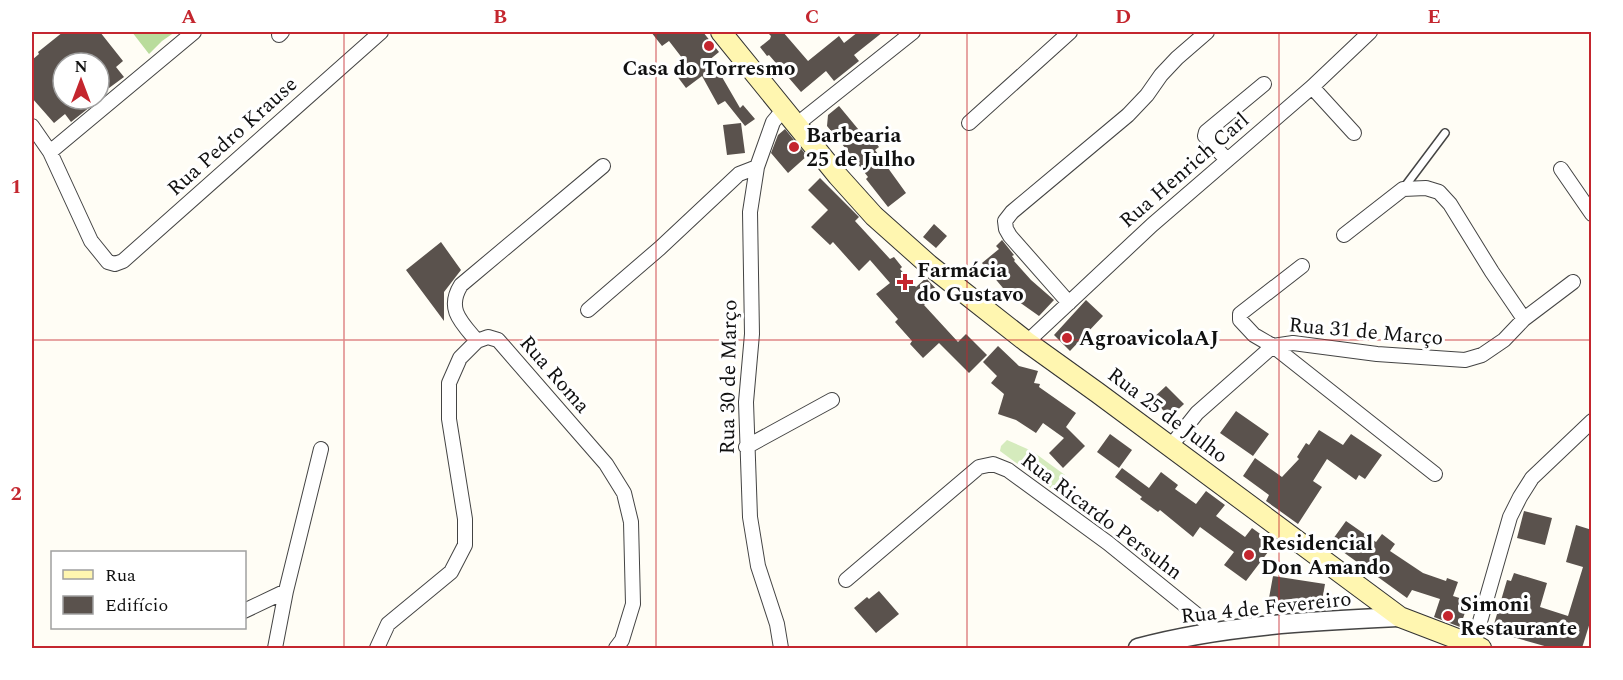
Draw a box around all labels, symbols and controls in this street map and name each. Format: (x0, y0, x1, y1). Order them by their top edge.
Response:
text: A (181, 2, 197, 32)
text: B (493, 2, 507, 32)
text: C (805, 2, 819, 32)
text: D (1115, 2, 1131, 32)
text: E (1427, 2, 1441, 32)
marker: Casa do Torresmo (702, 39, 716, 53)
north arrow (51, 51, 111, 111)
place label: Casa do Torresmo (623, 53, 795, 85)
text: N (74, 55, 88, 79)
street label: Rua Pedro Krause (160, 69, 305, 204)
street label: Rua Henrich Carl (1113, 105, 1257, 236)
place label: Barbearia 25 de Julho (806, 120, 915, 176)
marker: Barbearia 25 de Julho (787, 140, 801, 154)
text: 1 (10, 172, 22, 202)
place label: Farmácia do Gustavo (917, 255, 1024, 311)
marker: Farmácia do Gustavo (898, 275, 912, 289)
street label: Rua 30 de Março (712, 299, 746, 455)
street label: Rua 31 de Março (1287, 309, 1444, 355)
place label: AgroavicolaAJ (1079, 323, 1219, 355)
street label: Rua Roma (511, 328, 598, 421)
marker: AgroavicolaAJ (1060, 331, 1074, 345)
street label: Rua 25 de Julho (1100, 360, 1235, 472)
street label: Rua Ricardo Persuhn (1014, 445, 1189, 588)
text: 2 (10, 479, 22, 509)
place label: Residencial Don Amando (1261, 528, 1390, 584)
marker: Residencial Don Amando (1242, 548, 1256, 562)
legend (51, 551, 246, 629)
text: Rua (105, 562, 136, 589)
street label: Rua 4 de Fevereiro (1179, 583, 1353, 633)
place label: Simoni Restaurante (1460, 589, 1577, 645)
text: Edifício (105, 592, 168, 619)
marker: Simoni Restaurante (1441, 609, 1455, 623)

